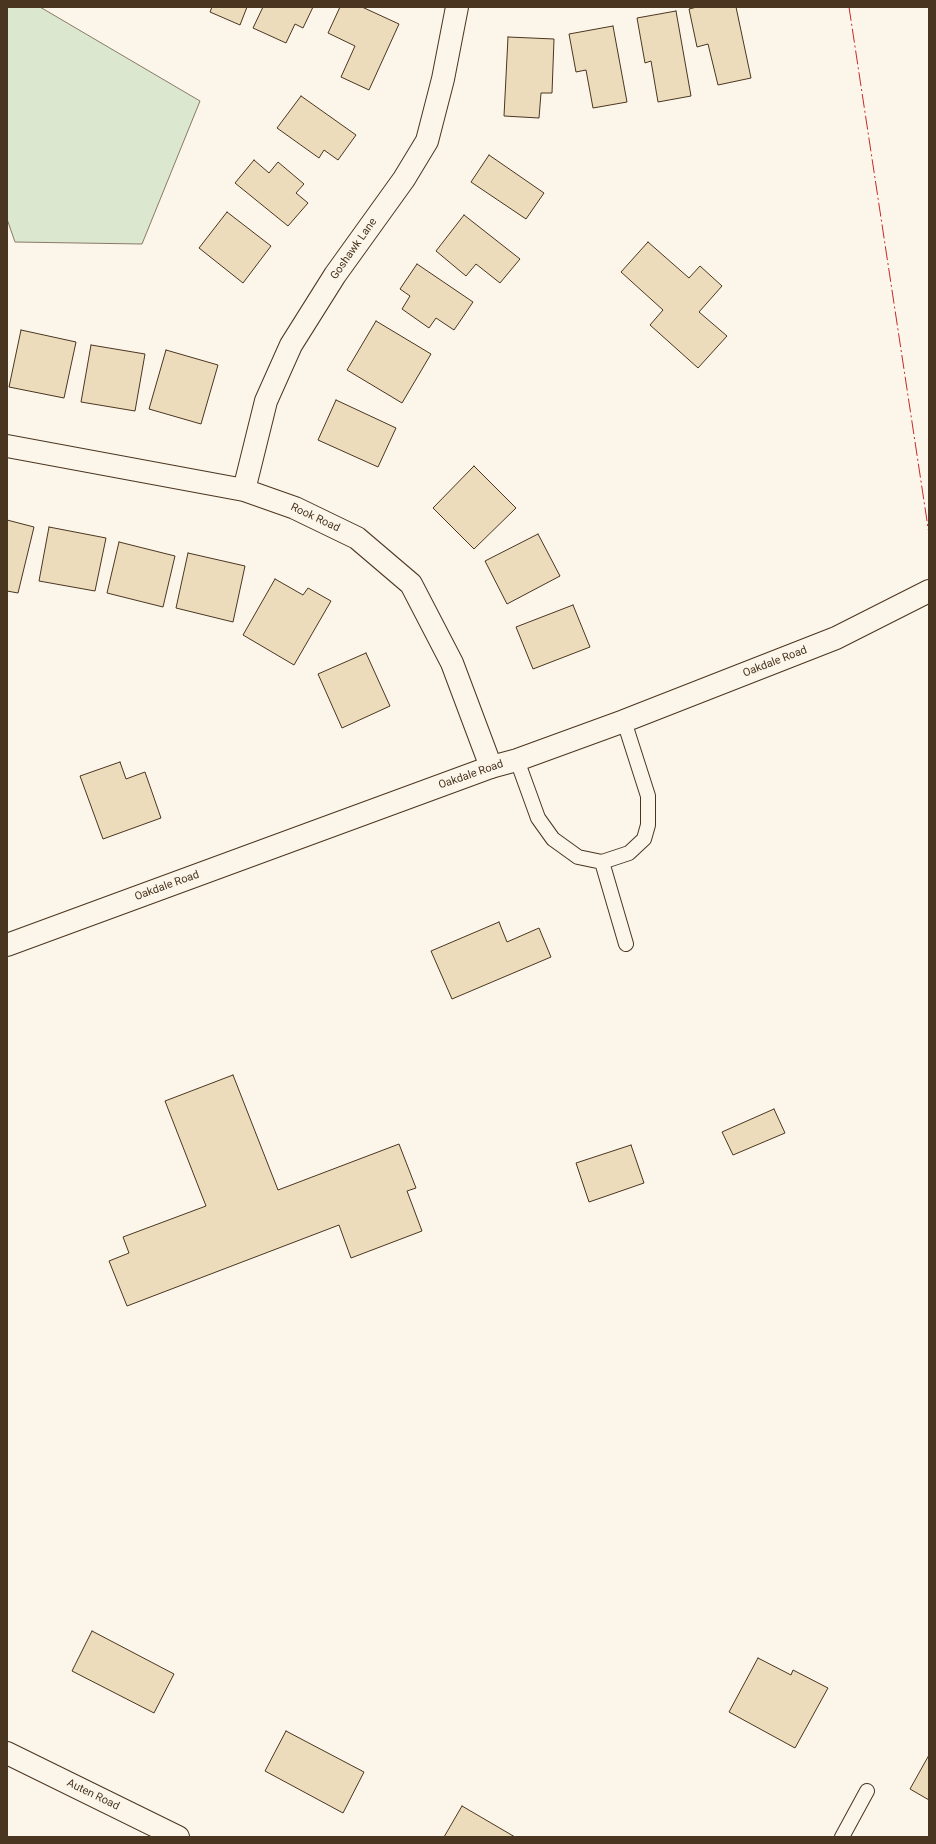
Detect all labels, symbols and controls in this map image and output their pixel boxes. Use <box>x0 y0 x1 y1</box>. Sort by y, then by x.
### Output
street label: Goshawk Lane <box>328 216 380 282</box>
street label: Rook Road <box>288 501 342 535</box>
street label: Oakdale Road <box>741 644 809 680</box>
street label: Oakdale Road <box>437 758 505 792</box>
street label: Oakdale Road <box>133 868 201 904</box>
street label: Auten Road <box>65 1777 121 1813</box>

